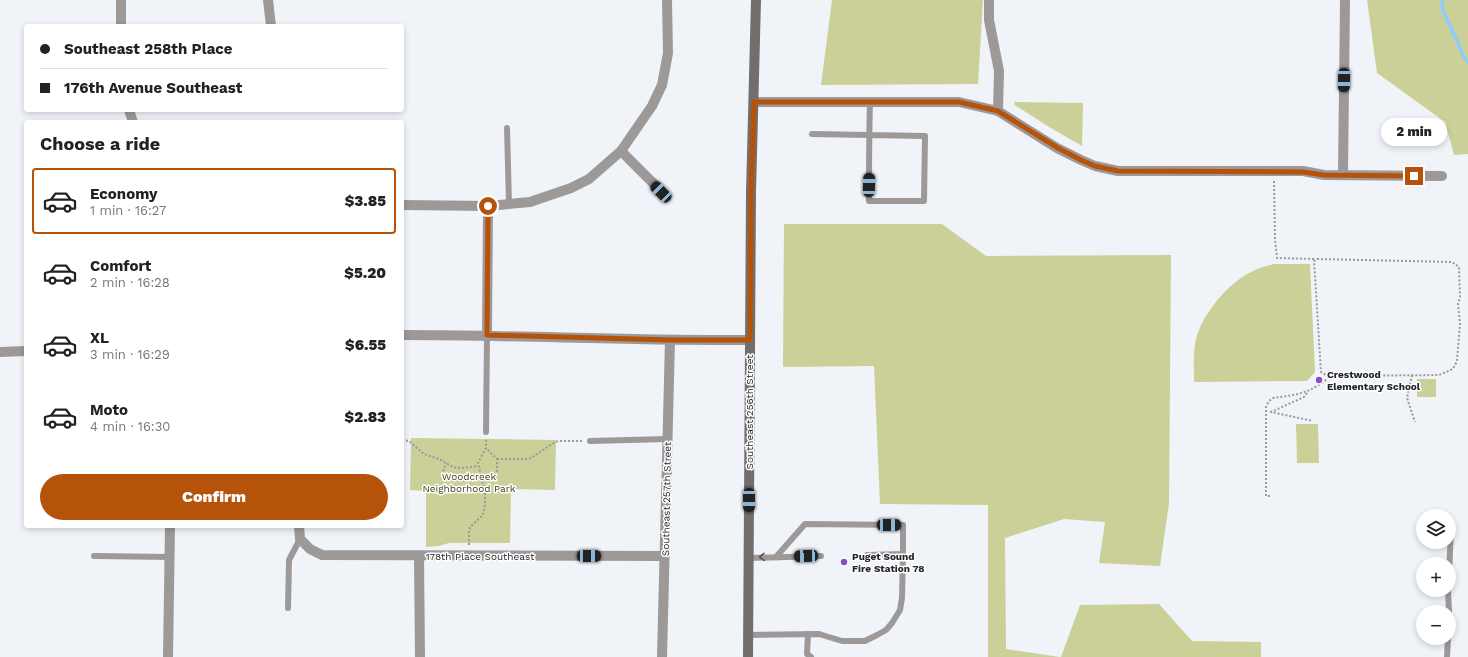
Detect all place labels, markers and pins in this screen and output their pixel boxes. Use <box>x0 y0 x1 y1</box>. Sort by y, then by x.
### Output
place label: Crestwood Elementary School <box>1327 369 1421 392</box>
marker: Crestwood Elementary School <box>1314 375 1324 385</box>
place label: Puget Sound Fire Station 78 <box>852 551 925 574</box>
marker: Puget Sound Fire Station 78 <box>839 557 849 567</box>

